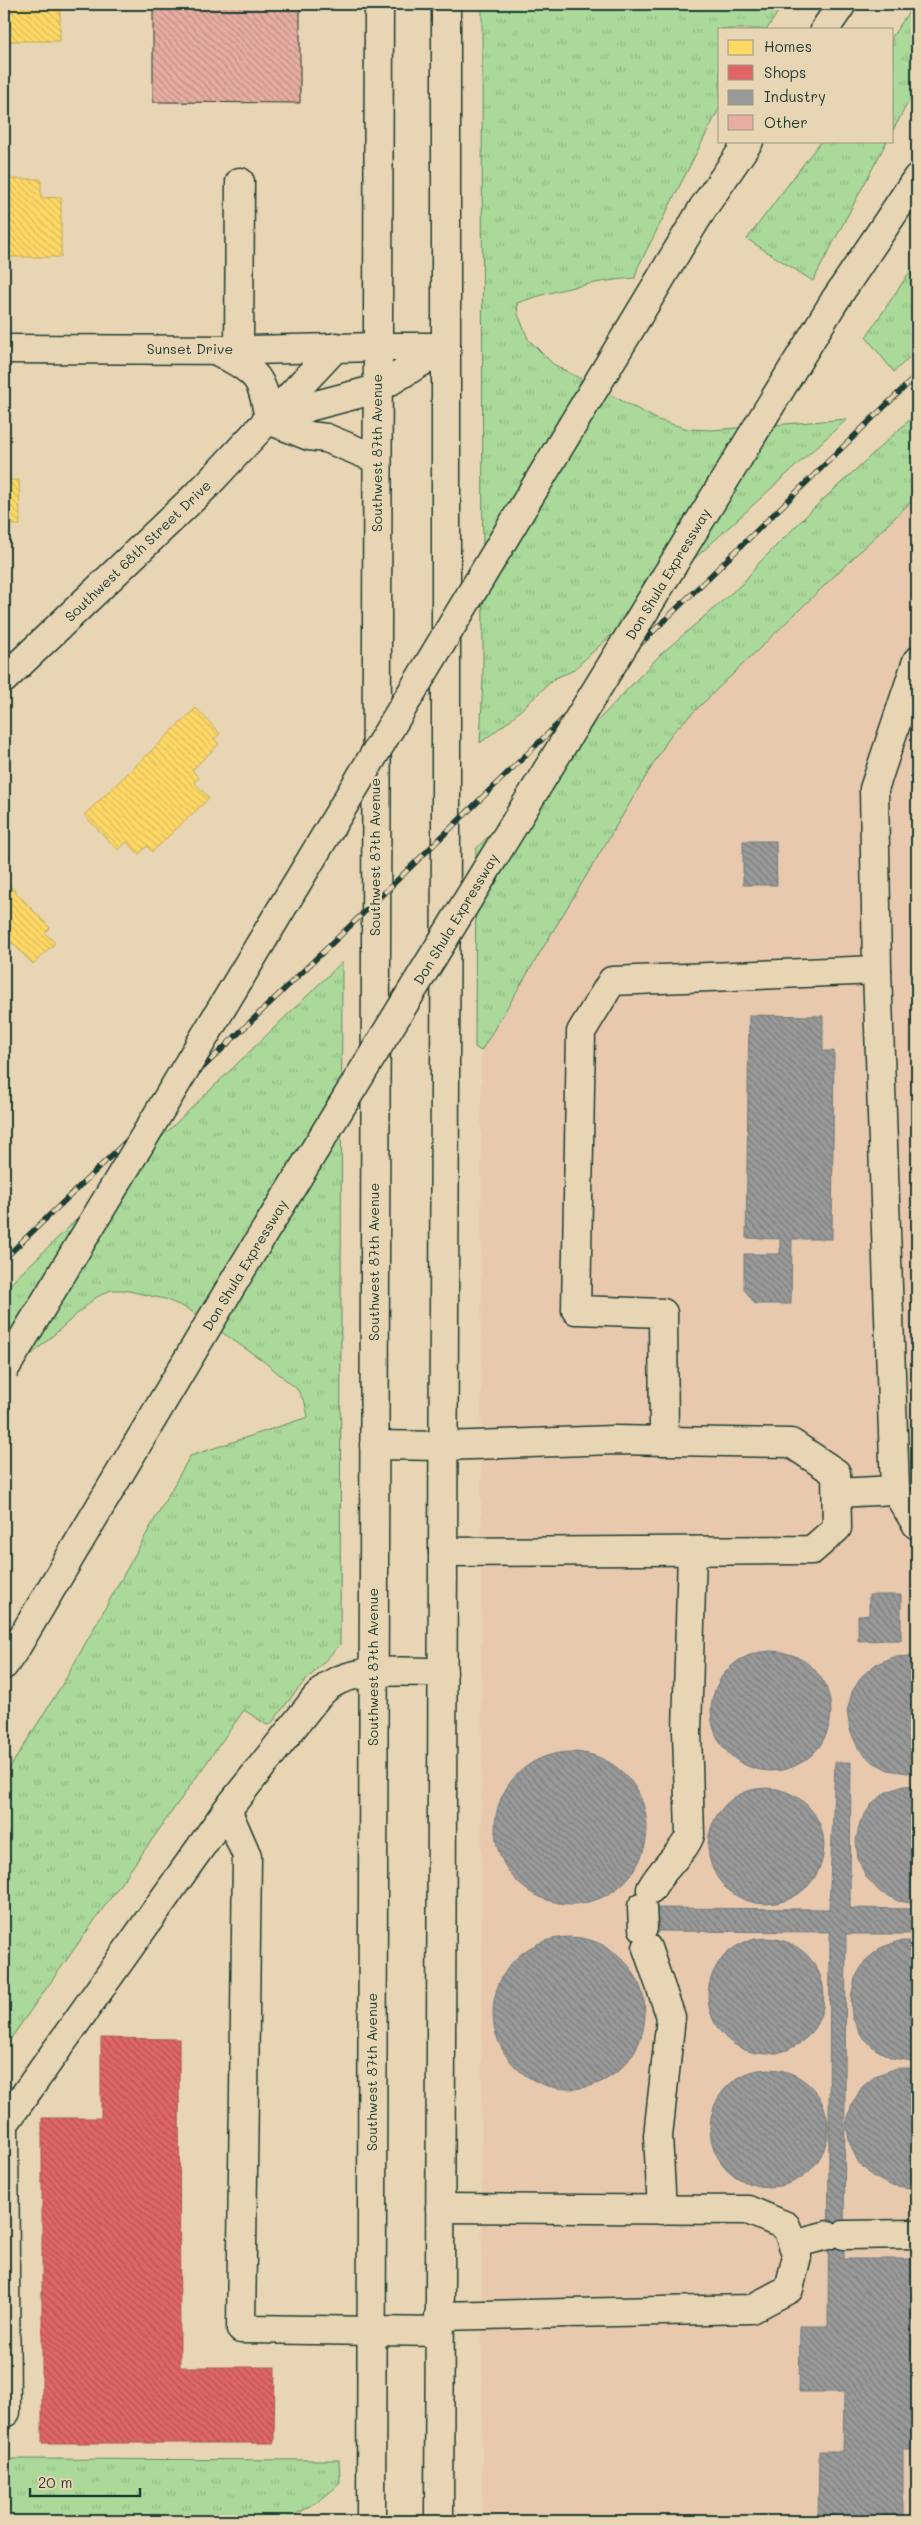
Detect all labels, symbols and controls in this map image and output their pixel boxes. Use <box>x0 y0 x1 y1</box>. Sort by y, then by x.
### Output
legend <box>718 28 894 142</box>
text: Homes <box>764 36 812 56</box>
text: Shops <box>764 62 806 82</box>
text: Industry <box>764 86 826 106</box>
text: Other <box>764 112 808 132</box>
street label: Sunset Drive <box>147 339 233 358</box>
street label: Southwest 87th Avenue <box>367 374 386 532</box>
street label: Southwest 68th Street Drive <box>60 476 215 626</box>
street label: Don Shula Expressway <box>621 504 714 643</box>
street label: Southwest 87th Avenue <box>365 778 384 936</box>
street label: Don Shula Expressway <box>409 849 502 988</box>
street label: Southwest 87th Avenue <box>364 1183 383 1341</box>
street label: Don Shula Expressway <box>198 1195 291 1334</box>
street label: Southwest 87th Avenue <box>363 1588 382 1746</box>
street label: Southwest 87th Avenue <box>362 1993 381 2151</box>
scale bar <box>30 2465 140 2497</box>
text: 20 m <box>38 2472 72 2492</box>

